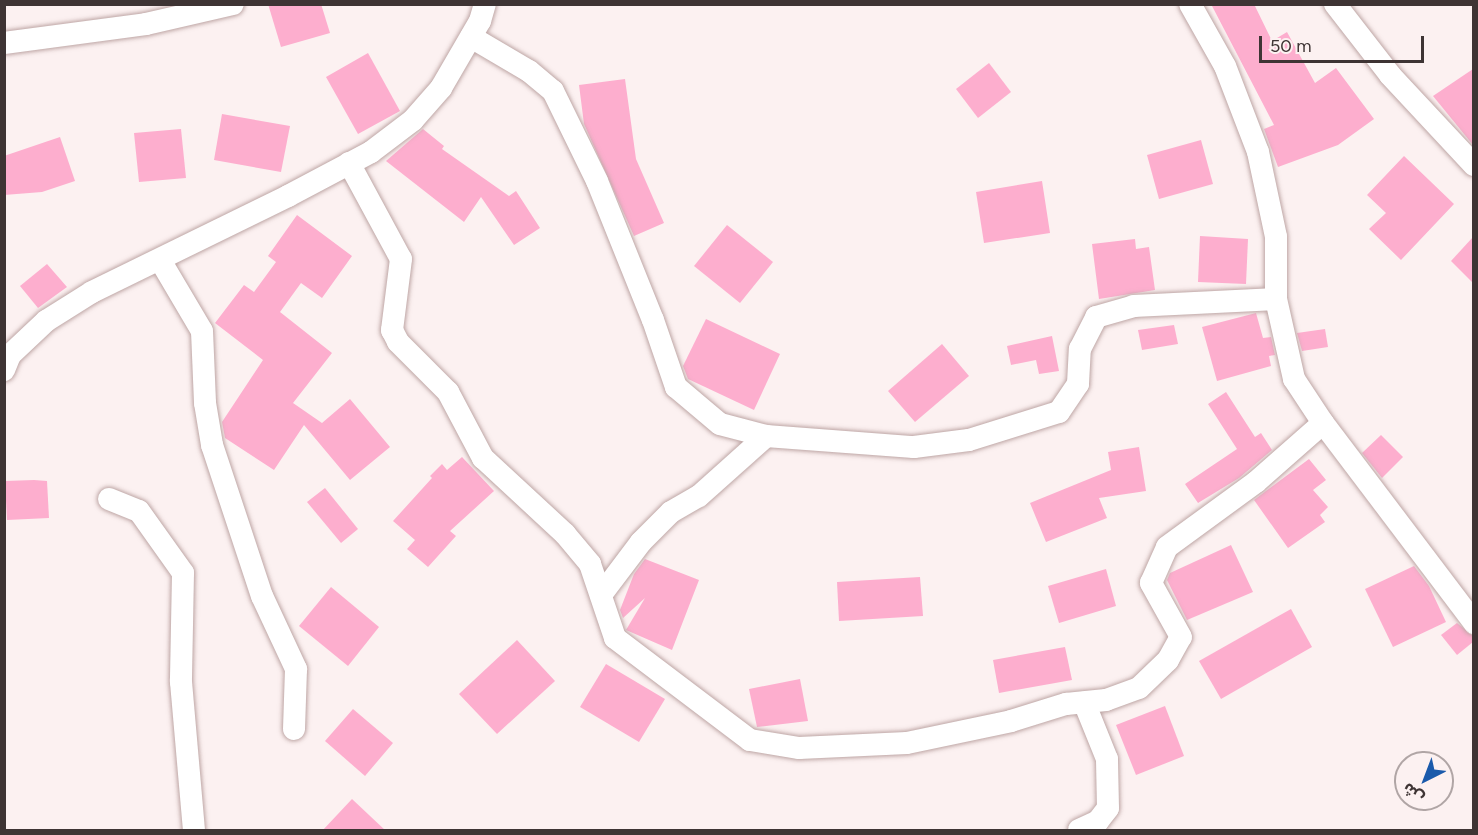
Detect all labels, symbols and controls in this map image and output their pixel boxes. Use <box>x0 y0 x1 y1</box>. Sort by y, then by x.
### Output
scale bar <box>1262 24 1427 62</box>
text: 50 m <box>1270 35 1312 57</box>
north arrow <box>1394 751 1454 811</box>
text: ش <box>1398 779 1427 808</box>

